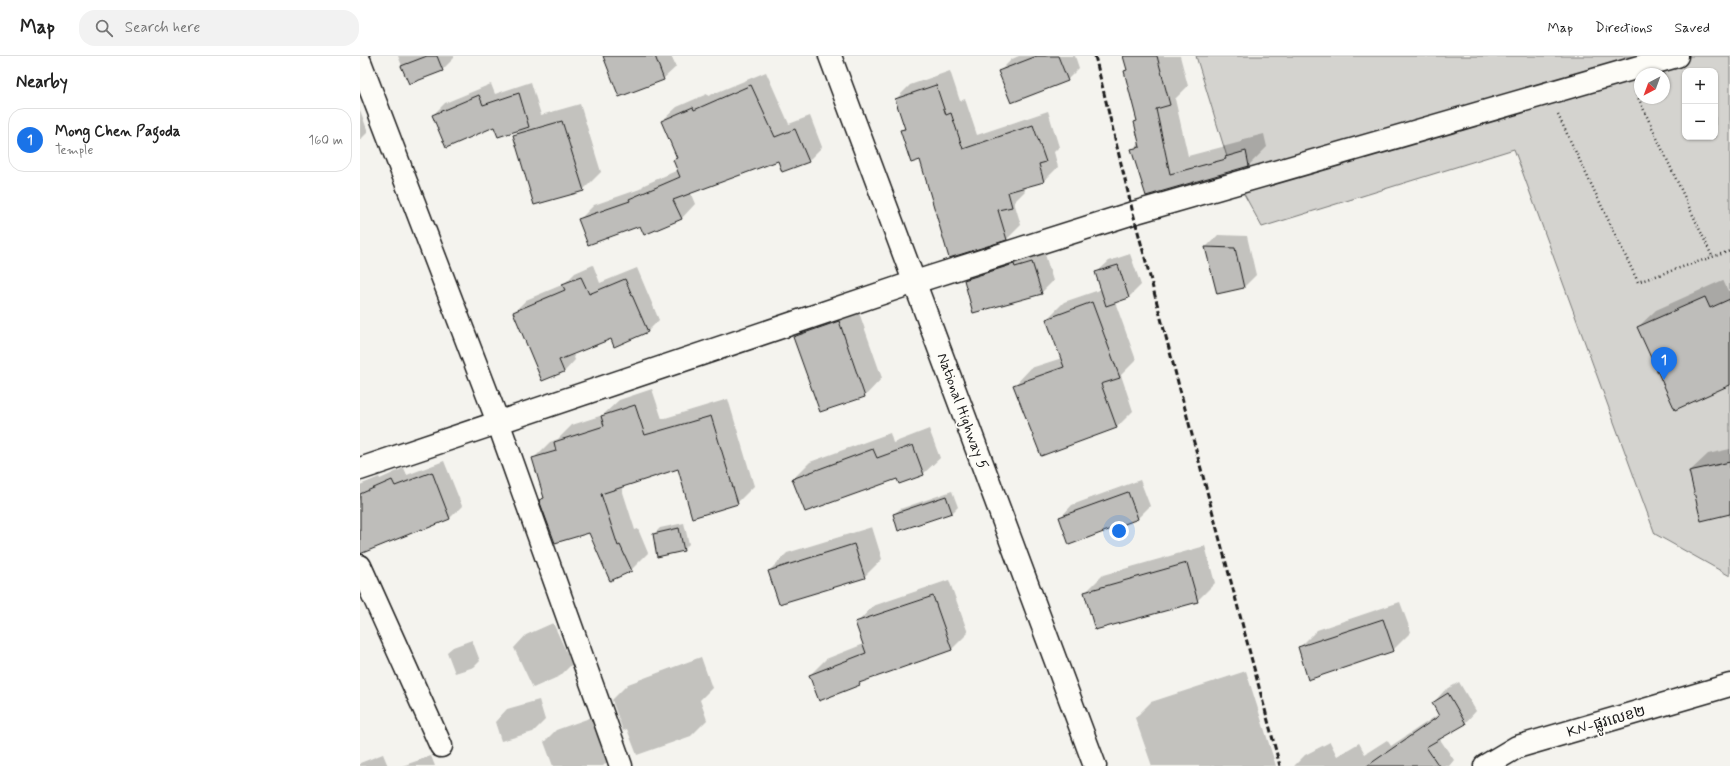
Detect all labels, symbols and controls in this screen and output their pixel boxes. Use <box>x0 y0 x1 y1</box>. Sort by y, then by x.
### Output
search box <box>79 10 359 46</box>
text: Map <box>20 15 55 40</box>
icon: search <box>93 17 115 39</box>
text: Search here <box>125 18 200 38</box>
text: Map <box>1547 19 1573 37</box>
text: Directions <box>1595 19 1653 37</box>
text: Saved <box>1675 19 1710 37</box>
north arrow <box>1634 68 1670 104</box>
map controls <box>1682 68 1718 140</box>
button: + <box>1682 68 1718 104</box>
text: Nearby <box>16 71 68 93</box>
button: − <box>1682 104 1718 140</box>
text: Mong Chen Pagoda <box>55 122 180 142</box>
text: 1 <box>27 132 33 149</box>
text: 160 m <box>308 132 343 149</box>
text: Temple <box>55 142 93 159</box>
pin: 1 <box>1651 347 1677 380</box>
street label: National Highway 5 <box>932 350 992 472</box>
your location <box>1109 521 1129 541</box>
street label: KN-ផ្លូវលេខ២ <box>1565 701 1649 745</box>

